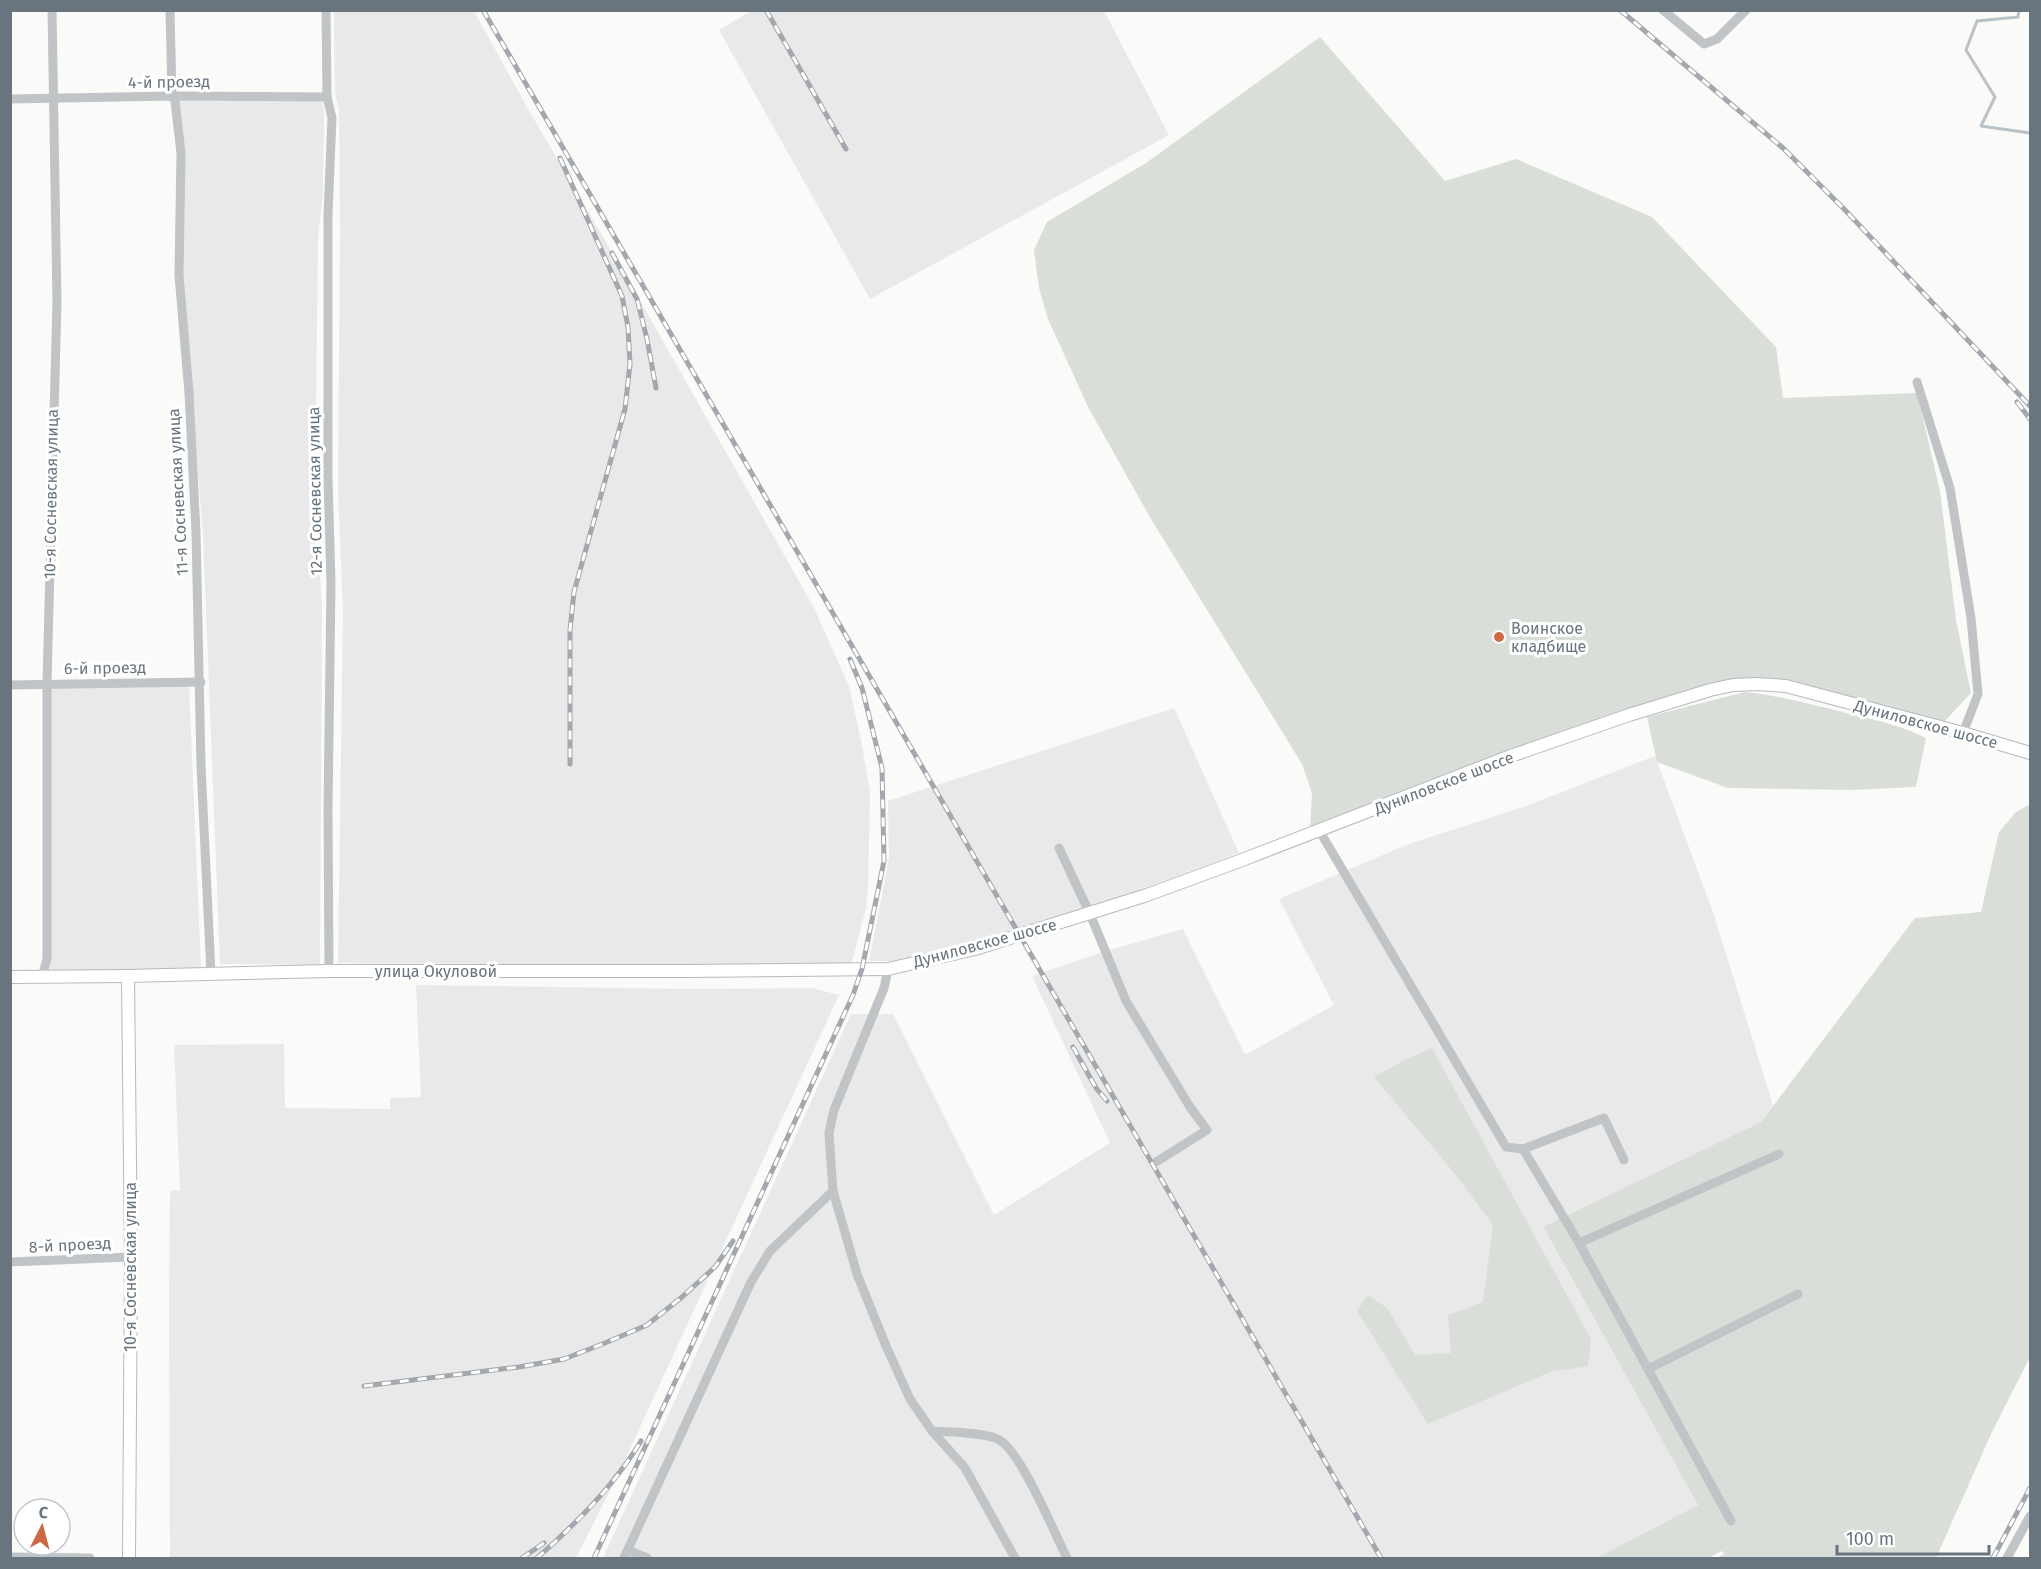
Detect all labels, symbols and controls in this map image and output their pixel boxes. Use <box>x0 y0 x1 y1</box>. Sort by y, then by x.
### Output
street label: 4-й проезд <box>128 72 210 92</box>
street label: 12-я Сосневская улица <box>304 406 326 576</box>
street label: 11-я Сосневская улица <box>164 408 192 576</box>
street label: 10-я Сосневская улица <box>40 409 62 579</box>
place label: Воинское кладбище <box>1511 619 1586 656</box>
marker: Воинское кладбище <box>1492 630 1506 644</box>
street label: 6-й проезд <box>64 658 146 678</box>
street label: Дуниловское шоссе <box>1851 695 2000 752</box>
street label: Дуниловское шоссе <box>1371 748 1516 819</box>
street label: Дуниловское шоссе <box>910 915 1059 972</box>
street label: улица Окуловой <box>375 962 497 981</box>
street label: 10-я Сосневская улица <box>121 1182 140 1352</box>
street label: 8-й проезд <box>28 1233 112 1257</box>
north arrow <box>12 1497 72 1557</box>
text: С <box>38 1503 50 1523</box>
scale bar <box>1837 1518 1988 1556</box>
text: 100 m <box>1846 1528 1894 1550</box>

